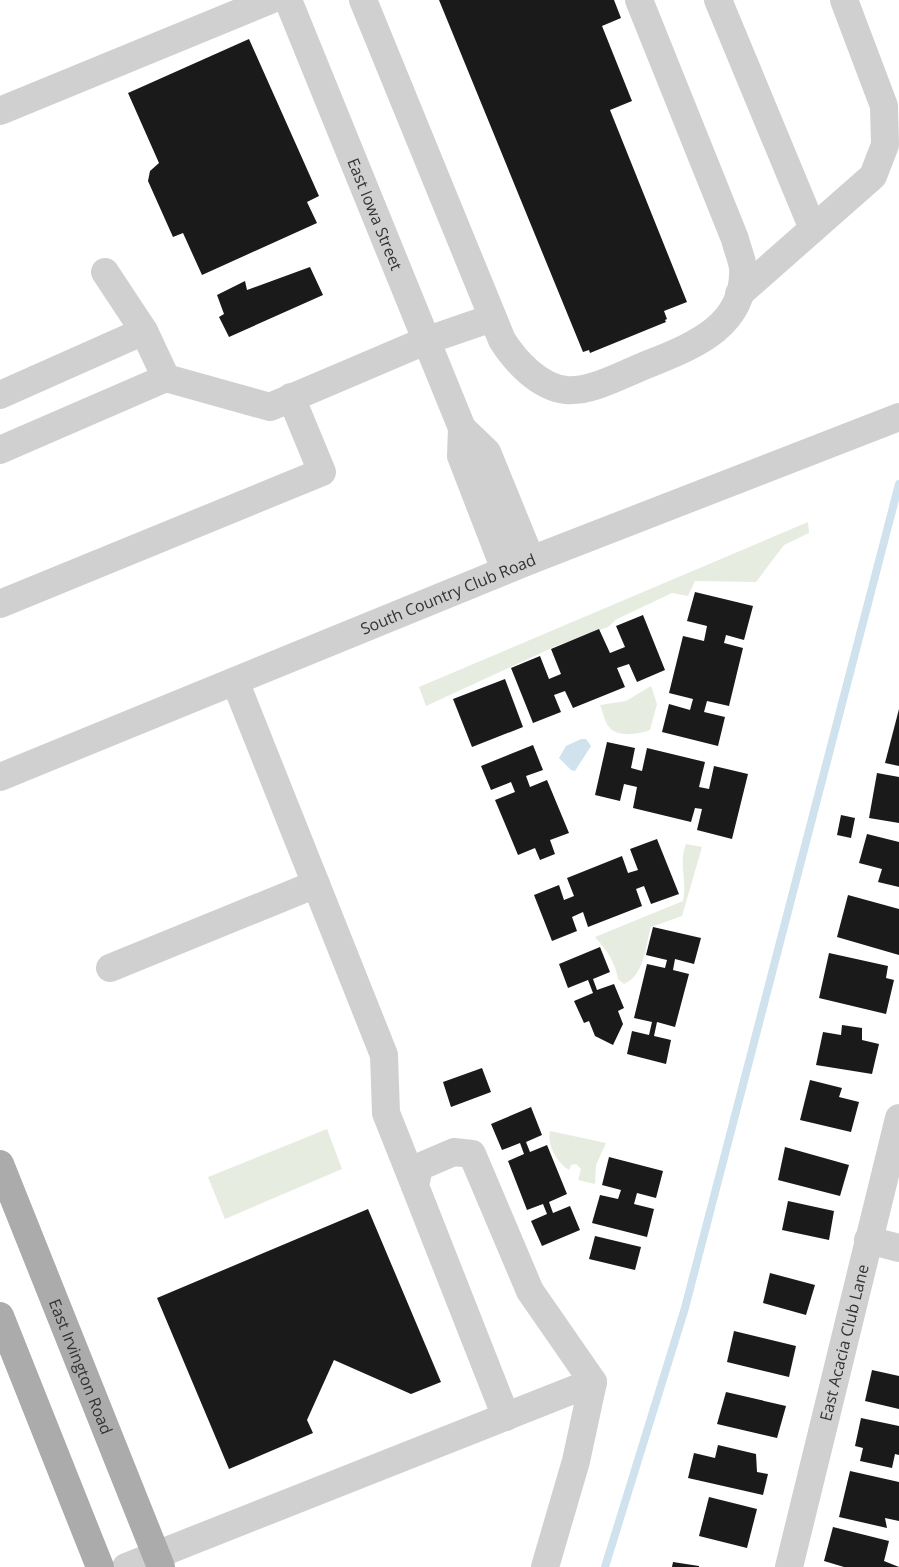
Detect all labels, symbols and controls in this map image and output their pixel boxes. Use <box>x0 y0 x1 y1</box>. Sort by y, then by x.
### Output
street label: East Iowa Street <box>342 154 408 274</box>
street label: South Country Club Road <box>357 548 539 640</box>
street label: East Acacia Club Lane <box>814 1262 874 1423</box>
street label: East Irvington Road <box>44 1295 118 1438</box>

